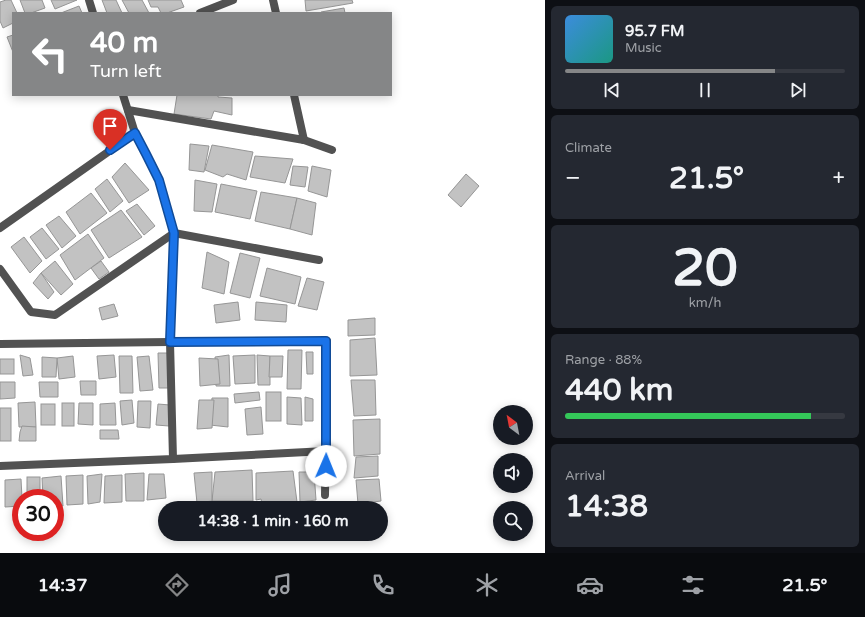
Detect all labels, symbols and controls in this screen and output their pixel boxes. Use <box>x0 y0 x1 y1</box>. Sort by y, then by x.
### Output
text: 95.7 FM <box>625 22 684 40</box>
text: 40 m <box>90 26 158 60</box>
icon: left <box>24 28 76 80</box>
text: Music <box>625 40 662 56</box>
text: Turn left <box>90 60 162 82</box>
icon: previous <box>601 79 623 101</box>
icon: pause <box>694 79 716 101</box>
icon: next <box>787 79 809 101</box>
pin <box>93 109 127 150</box>
icon: arrive <box>99 115 121 137</box>
text: Climate <box>565 140 612 156</box>
text: 21.5° <box>669 160 744 197</box>
text: − <box>565 165 581 191</box>
text: + <box>833 165 845 191</box>
text: 20 <box>672 237 738 300</box>
text: km/h <box>689 295 721 311</box>
text: Range · 88% <box>565 352 642 368</box>
text: 440 km <box>565 372 673 409</box>
north arrow <box>493 405 533 445</box>
map controls <box>493 405 533 541</box>
position arrow <box>305 445 347 487</box>
button: sound <box>493 453 533 493</box>
text: Arrival <box>565 468 605 484</box>
text: 14:38 <box>565 488 648 525</box>
speed limit sign: 30 <box>12 489 64 541</box>
button: search <box>493 501 533 541</box>
text: 14:38 · 1 min · 160 m <box>198 512 348 530</box>
icon: directions <box>163 571 191 599</box>
icon: music <box>266 571 294 599</box>
icon: phone <box>369 571 397 599</box>
icon: climate <box>473 571 501 599</box>
icon: car <box>576 571 604 599</box>
icon: filters <box>679 571 707 599</box>
text: 14:37 <box>38 574 88 596</box>
text: 21.5° <box>782 574 827 596</box>

